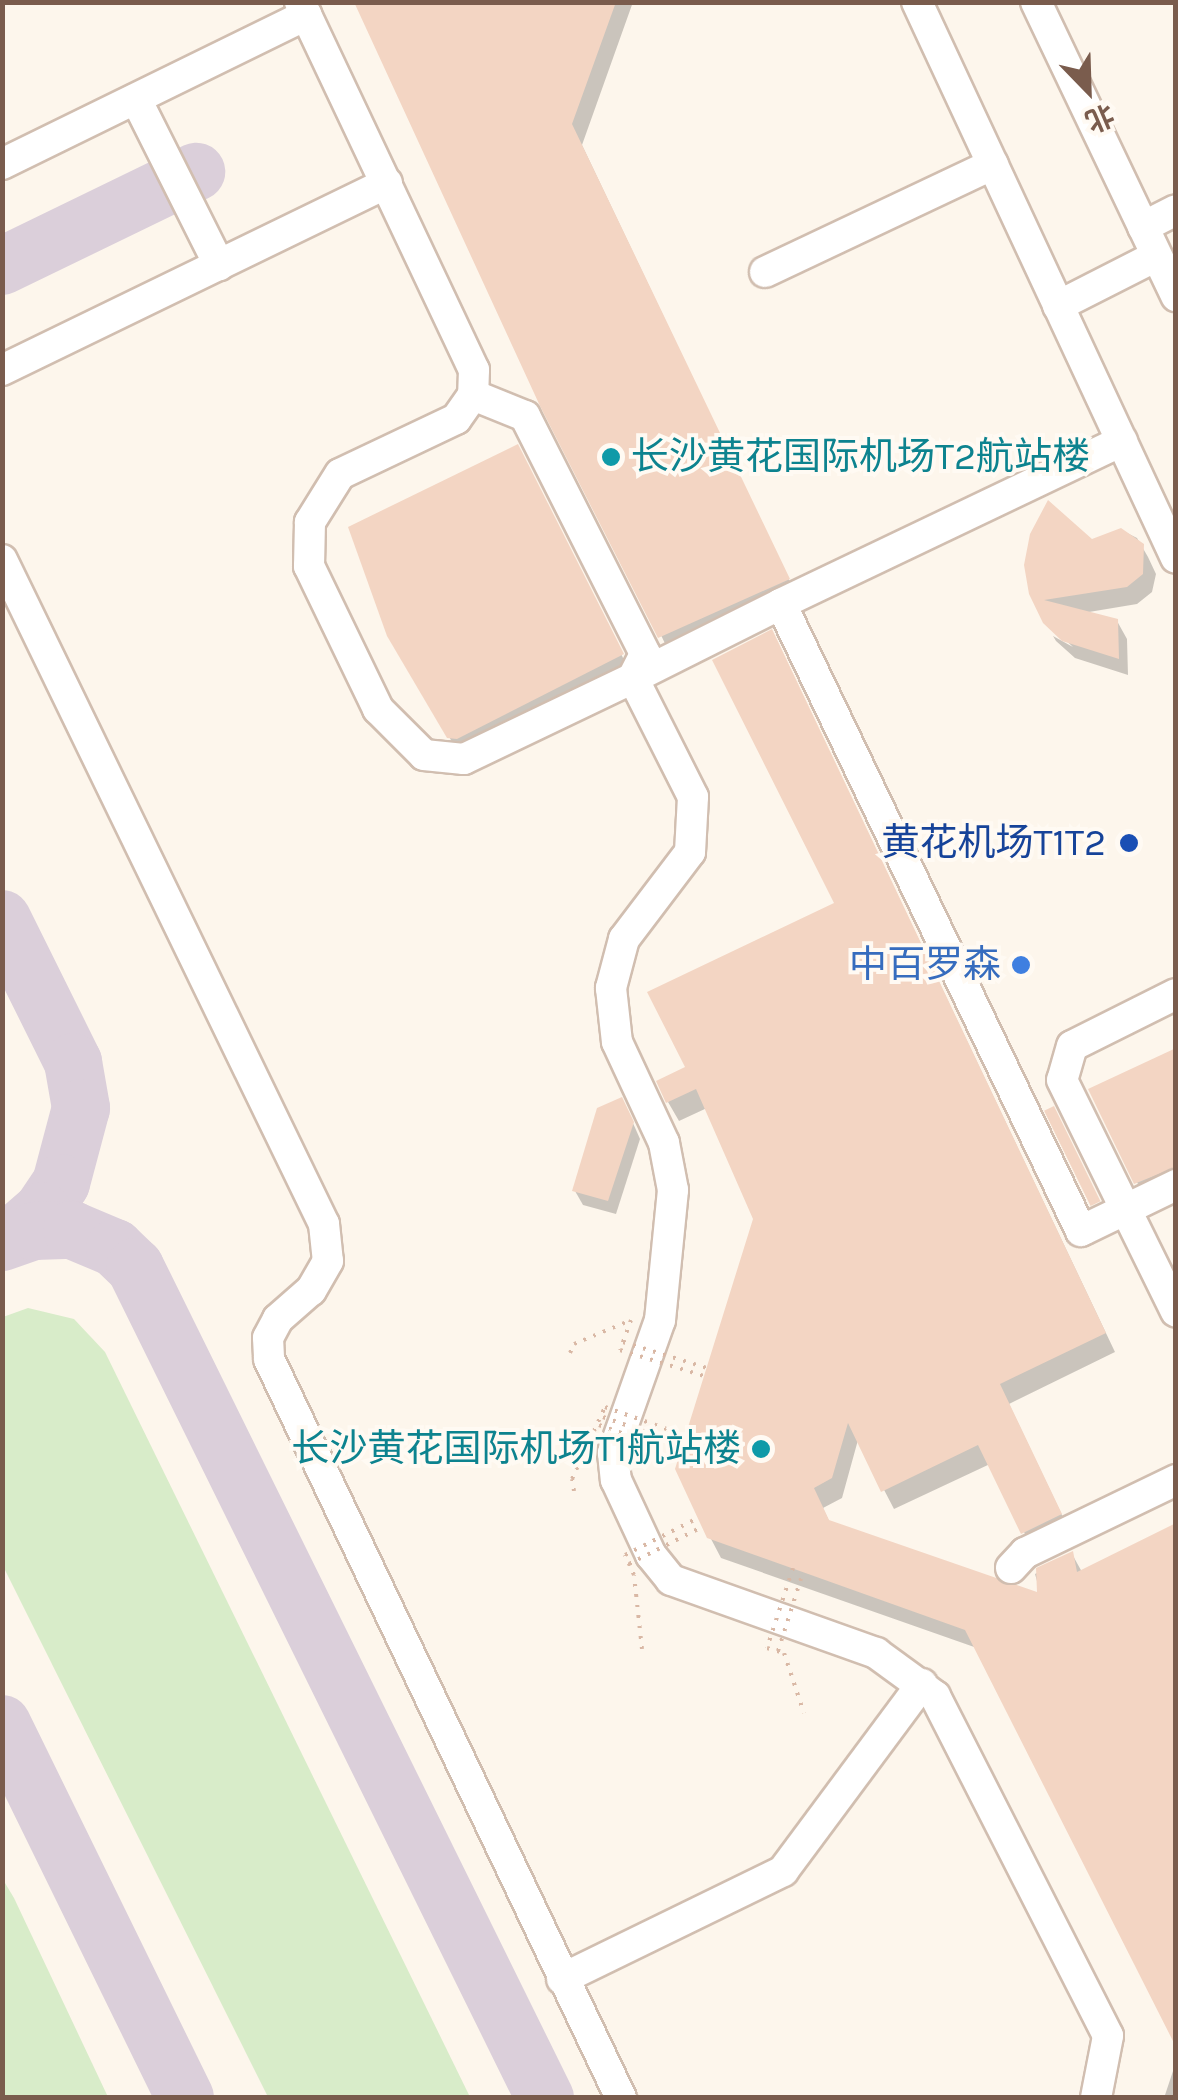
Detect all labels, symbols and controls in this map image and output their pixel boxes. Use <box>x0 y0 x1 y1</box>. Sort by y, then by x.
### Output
north arrow <box>1038 40 1138 140</box>
text: 北 <box>1081 97 1119 139</box>
place label: 长沙黄花国际机场T2航站楼 <box>631 434 1090 480</box>
marker: 长沙黄花国际机场T2航站楼 <box>600 446 622 468</box>
place label: 黄花机场T1T2 <box>881 820 1106 866</box>
marker: 黄花机场T1T2 <box>1116 830 1142 856</box>
place label: 中百罗森 <box>849 942 1001 988</box>
marker: 中百罗森 <box>1010 954 1032 976</box>
place label: 长沙黄花国际机场T1航站楼 <box>291 1426 741 1472</box>
marker: 长沙黄花国际机场T1航站楼 <box>750 1438 772 1460</box>

